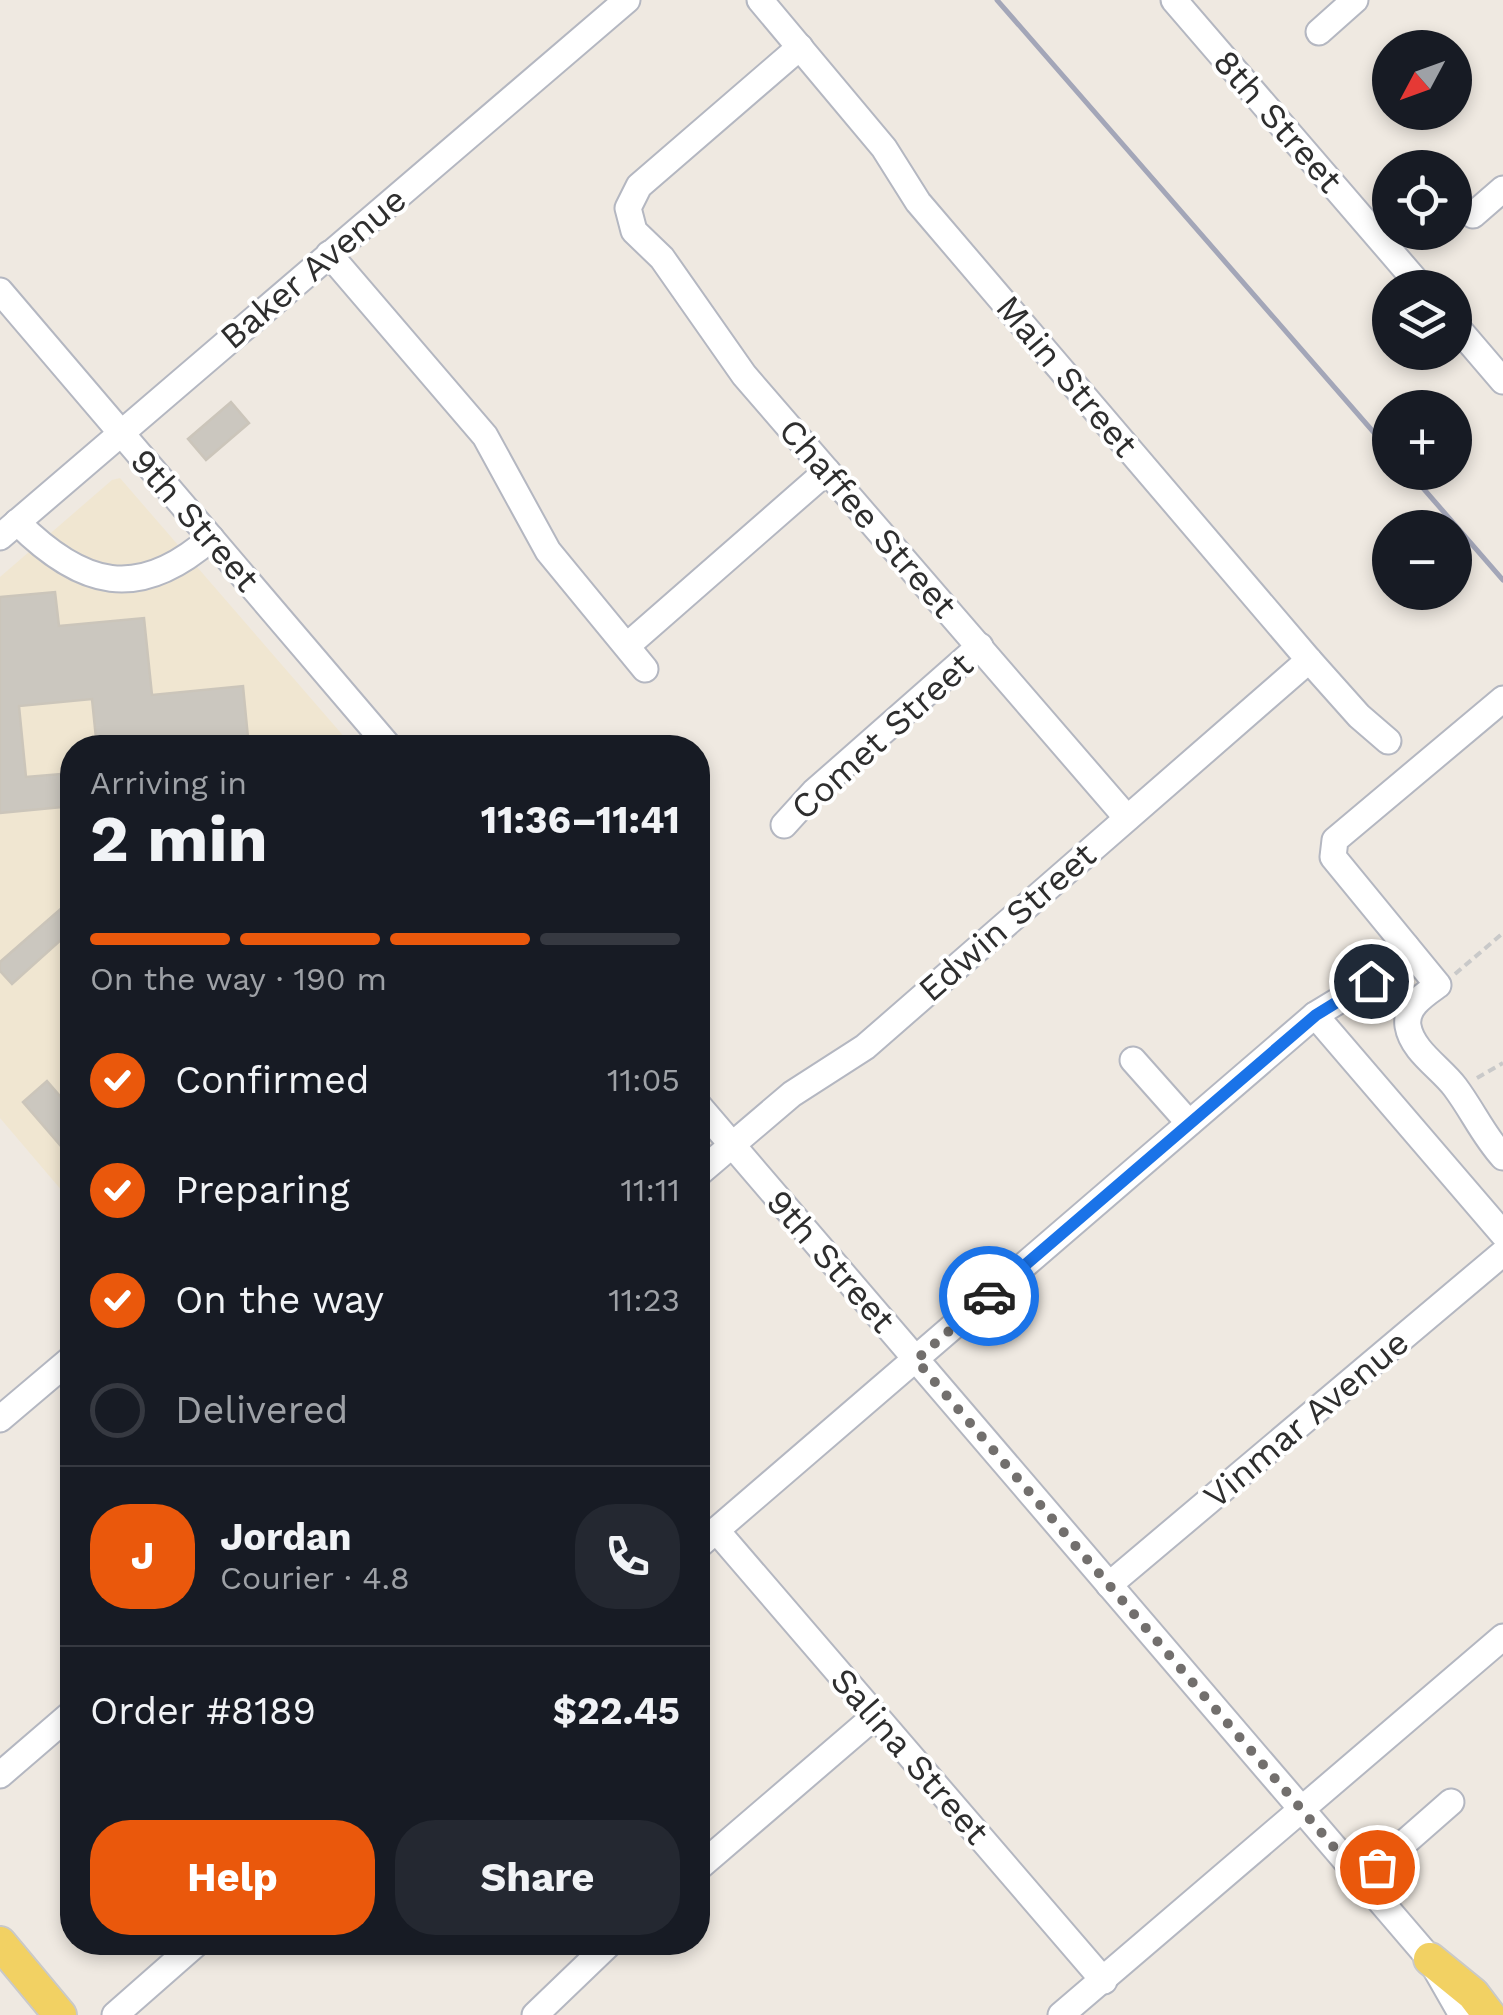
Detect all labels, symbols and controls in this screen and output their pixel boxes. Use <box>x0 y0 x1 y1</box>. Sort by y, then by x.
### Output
north arrow <box>1372 30 1472 130</box>
map controls <box>1372 30 1472 610</box>
street label: 8th Street <box>1205 41 1352 201</box>
button: locate <box>1372 150 1472 250</box>
street label: Baker Avenue <box>211 178 415 358</box>
button: layers <box>1372 270 1472 370</box>
street label: Main Street <box>987 287 1147 465</box>
button: + <box>1372 390 1472 490</box>
street label: Chaffee Street <box>770 410 966 626</box>
street label: 9th Street <box>122 440 269 600</box>
button: − <box>1372 510 1472 610</box>
street label: Comet Street <box>782 643 982 829</box>
text: Arriving in <box>90 764 247 802</box>
text: 11:36–11:41 <box>481 798 680 842</box>
text: 2 min <box>90 801 268 877</box>
street label: Edwin Street <box>910 833 1104 1010</box>
pin <box>1329 939 1414 1024</box>
icon: home <box>1344 954 1399 1009</box>
text: On the way · 190 m <box>90 960 387 998</box>
icon: check <box>90 1053 145 1108</box>
text: Confirmed <box>175 1058 370 1102</box>
text: 11:05 <box>607 1061 680 1099</box>
icon: check <box>90 1163 145 1218</box>
text: Preparing <box>175 1168 350 1212</box>
text: 11:11 <box>621 1171 680 1209</box>
street label: 9th Street <box>758 1181 905 1341</box>
courier <box>939 1246 1039 1346</box>
icon: car <box>962 1269 1017 1324</box>
icon: check <box>90 1273 145 1328</box>
text: On the way <box>175 1278 384 1322</box>
text: 11:23 <box>608 1281 680 1319</box>
street label: Vinmar Avenue <box>1195 1321 1417 1517</box>
text: Delivered <box>175 1388 348 1432</box>
button: phone <box>575 1504 680 1609</box>
text: Jordan <box>220 1515 352 1559</box>
text: J <box>131 1534 154 1578</box>
text: Courier · 4.8 <box>220 1559 410 1597</box>
street label: Salina Street <box>822 1659 998 1853</box>
text: Order #8189 <box>90 1689 316 1733</box>
text: $22.45 <box>553 1689 680 1733</box>
button: Help <box>90 1820 375 1935</box>
button: Share <box>395 1820 680 1935</box>
pin <box>1335 1825 1420 1910</box>
icon: bag <box>1350 1840 1405 1895</box>

